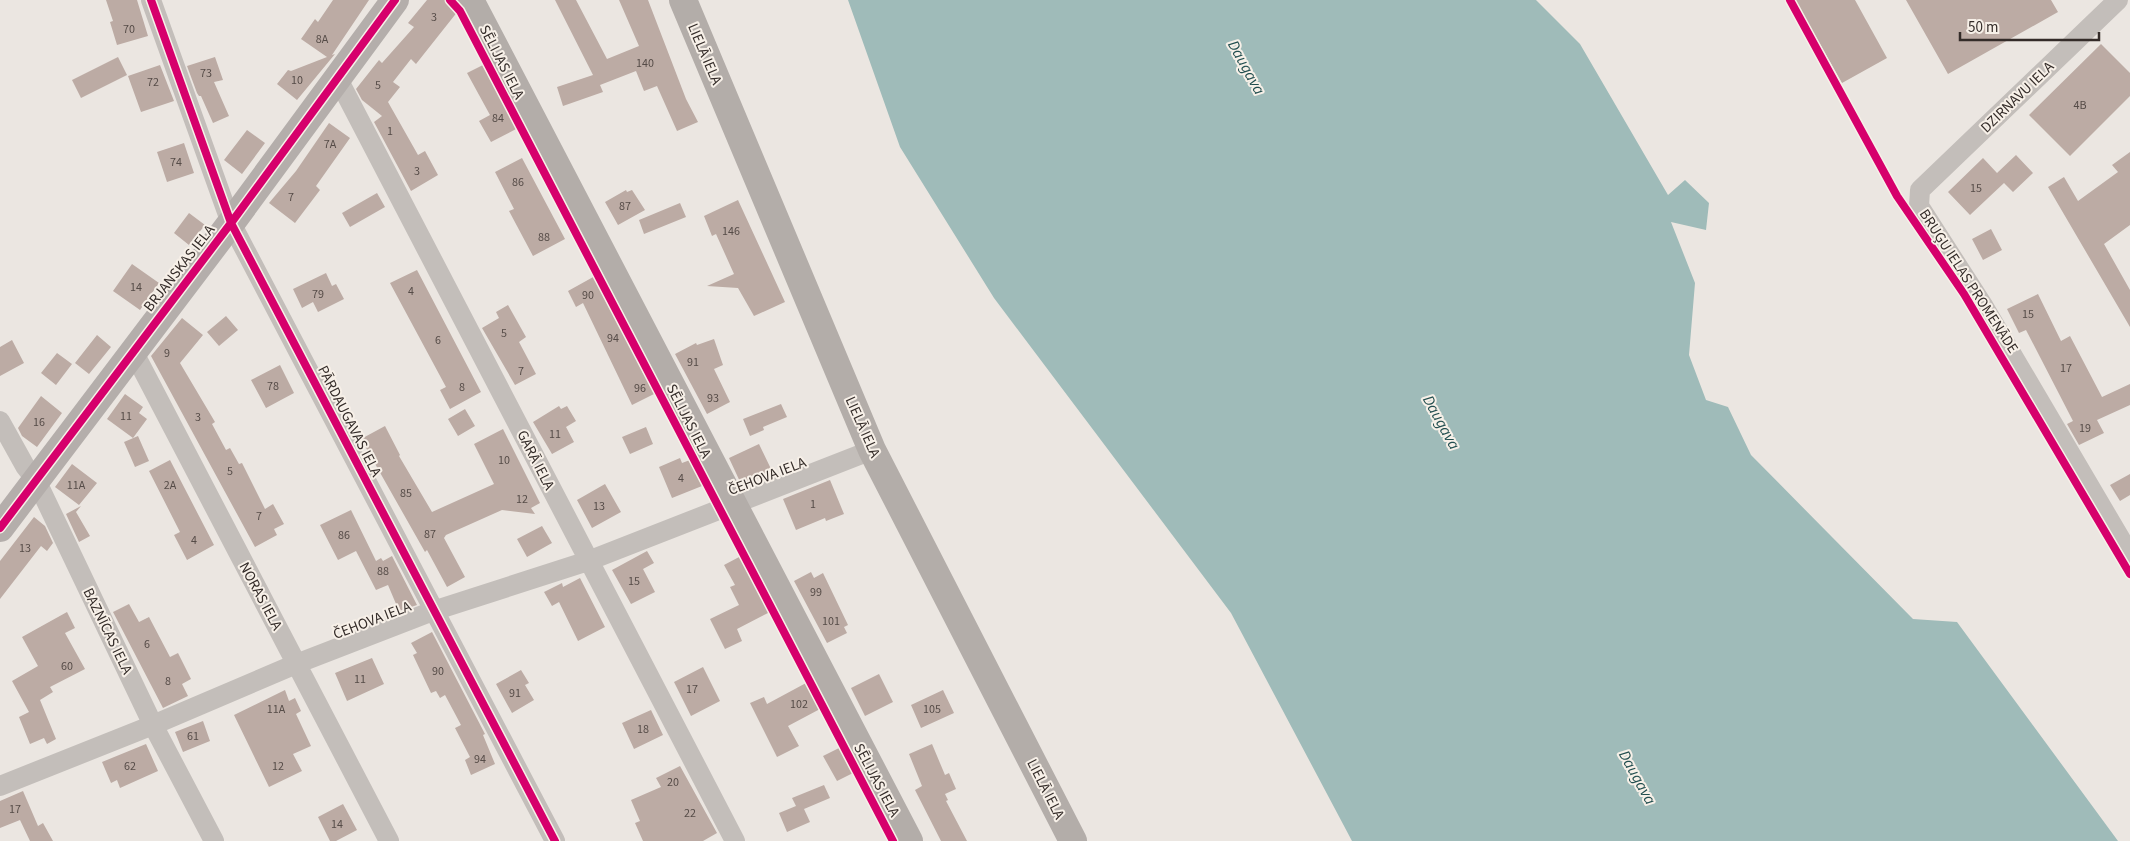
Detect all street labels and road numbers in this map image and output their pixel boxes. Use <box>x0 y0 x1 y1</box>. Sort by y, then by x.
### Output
street label: LIELĀ IELA <box>682 20 727 89</box>
street label: SĒLIJAS IELA <box>474 21 530 104</box>
street label: DZIRNAVU IELA <box>1976 56 2059 138</box>
street label: BRUĢU IELAS PROMENĀDE <box>1914 205 2023 358</box>
street label: BRJANSKAS IELA <box>139 220 221 316</box>
street label: PĀRDAUGAVAS IELA <box>312 362 387 481</box>
street label: SĒLIJAS IELA <box>661 380 717 463</box>
street label: LIELĀ IELA <box>840 393 886 462</box>
street label: GARĀ IELA <box>512 427 560 494</box>
street label: ČEHOVA IELA <box>725 452 810 501</box>
street label: NORAS IELA <box>234 558 288 635</box>
street label: BAZNĪCAS IELA <box>78 585 138 679</box>
street label: ČEHOVA IELA <box>330 596 415 645</box>
street label: SĒLIJAS IELA <box>848 740 905 822</box>
street label: LIELĀ IELA <box>1021 756 1070 824</box>

